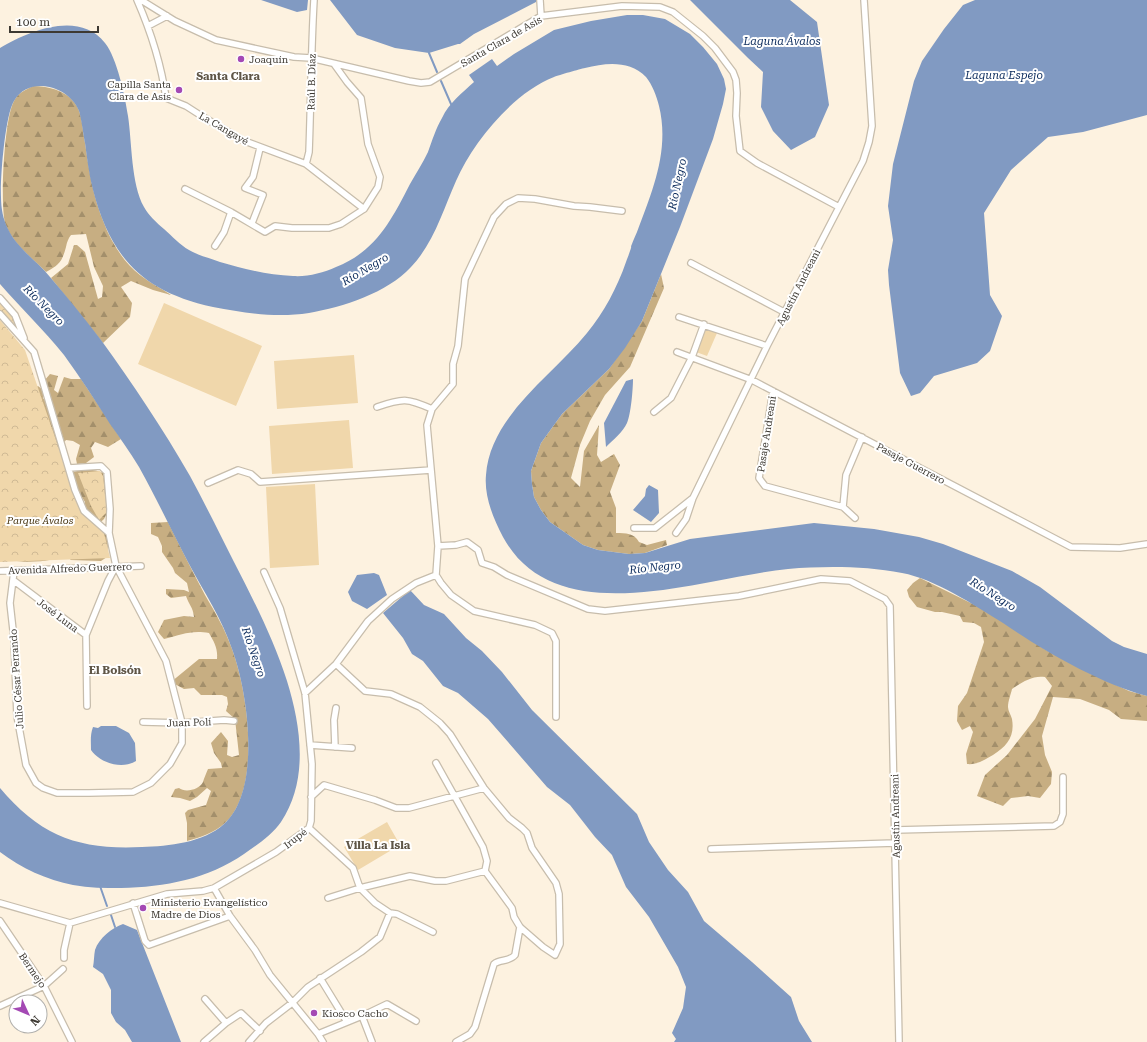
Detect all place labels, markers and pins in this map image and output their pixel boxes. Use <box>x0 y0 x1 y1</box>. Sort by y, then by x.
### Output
marker: Joaquín <box>236 54 246 64</box>
place label: Joaquín <box>249 54 289 65</box>
place label: Capilla Santa Clara de Asís <box>107 79 172 102</box>
marker: Capilla Santa Clara de Asís <box>174 85 184 95</box>
place label: Ministerio Evangelístico Madre de Dios <box>151 897 268 920</box>
marker: Ministerio Evangelístico Madre de Dios <box>138 903 148 913</box>
marker: Kiosco Cacho <box>309 1008 319 1018</box>
place label: Kiosco Cacho <box>322 1008 388 1019</box>

